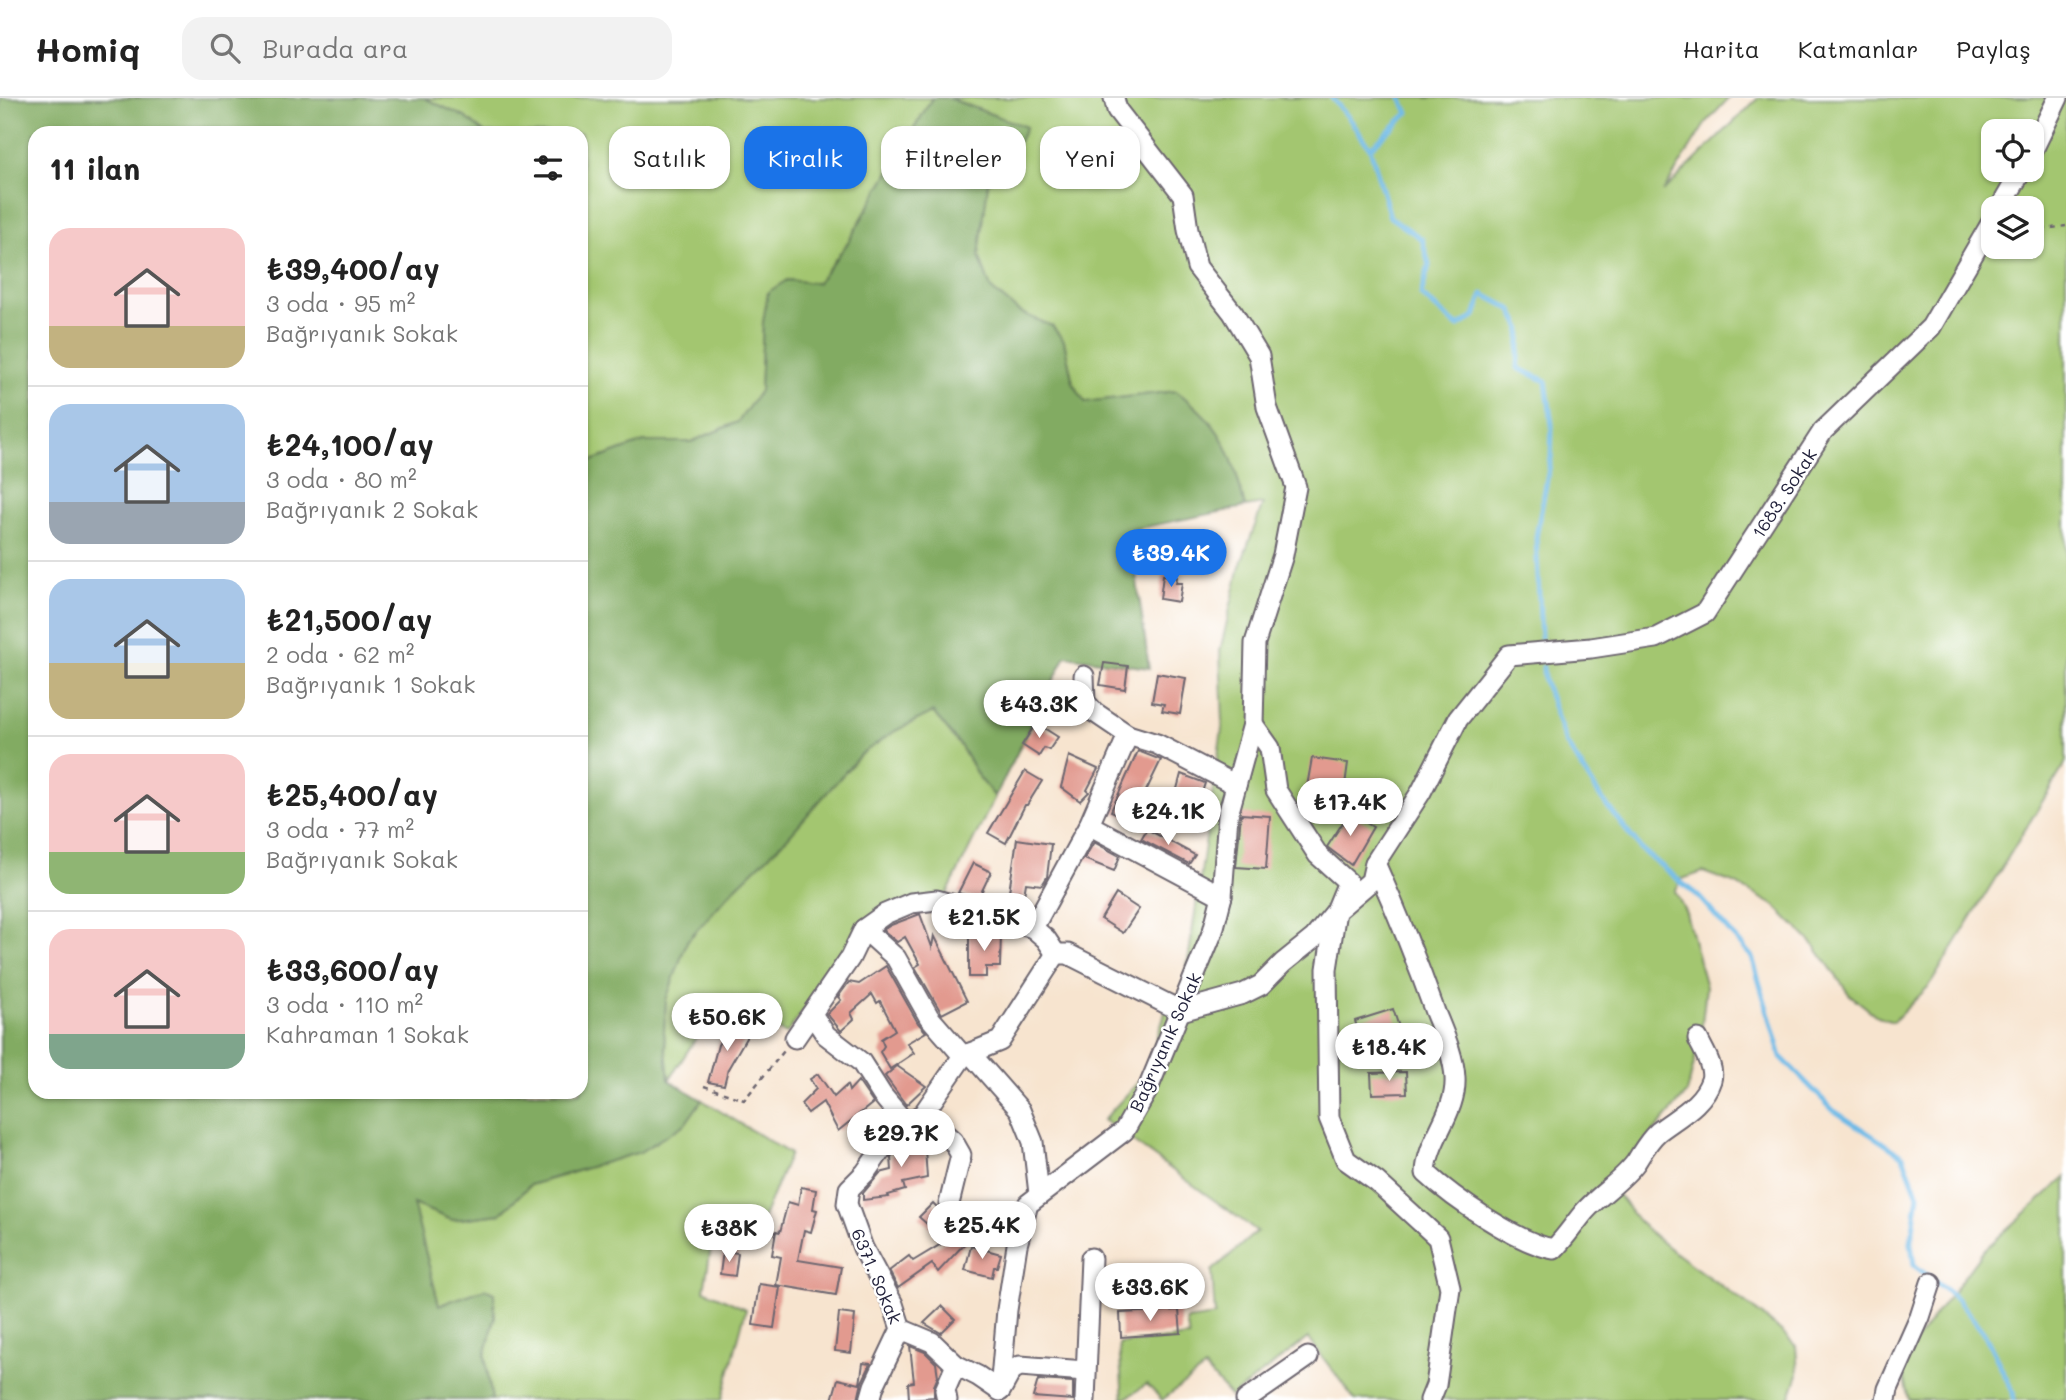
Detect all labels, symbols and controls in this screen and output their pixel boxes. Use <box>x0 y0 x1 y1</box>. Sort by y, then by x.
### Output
search box <box>182 17 672 80</box>
text: Homiq <box>35 27 140 70</box>
icon: search <box>206 29 244 67</box>
text: Burada ara <box>262 31 408 65</box>
text: Harita <box>1683 33 1760 64</box>
text: Katmanlar <box>1798 33 1918 64</box>
text: Paylaş <box>1956 33 2031 64</box>
map controls <box>1981 119 2044 259</box>
button: locate <box>1981 119 2044 182</box>
chip: Satılık <box>609 126 730 189</box>
chip: Kiralık <box>744 126 867 189</box>
chip: Filtreler <box>881 126 1026 189</box>
chip: Yeni <box>1040 126 1140 189</box>
text: 11 ilan <box>49 148 140 188</box>
icon: filters <box>529 149 567 187</box>
button: layers <box>1981 196 2044 259</box>
text: ₺39,400/ay <box>266 248 440 288</box>
icon: home <box>105 256 189 340</box>
text: 3 oda · 95 m² <box>266 288 416 318</box>
text: Bağrıyanık Sokak <box>266 318 458 348</box>
text: ₺24,100/ay <box>266 424 434 464</box>
icon: home <box>105 432 189 516</box>
street label: 1683. Sokak <box>1746 443 1822 543</box>
text: 3 oda · 80 m² <box>266 464 417 494</box>
text: Bağrıyanık 2 Sokak <box>266 494 478 524</box>
pin: ₺39.4K <box>1114 530 1228 589</box>
text: ₺39.4K <box>1132 537 1210 567</box>
text: ₺21,500/ay <box>266 599 432 639</box>
icon: home <box>105 607 189 691</box>
text: 2 oda · 62 m² <box>266 639 415 669</box>
text: Bağrıyanık 1 Sokak <box>266 669 476 699</box>
pin: ₺43.3K <box>982 680 1096 740</box>
text: ₺43.3K <box>1000 688 1078 718</box>
text: ₺25,400/ay <box>266 774 438 814</box>
pin: ₺17.4K <box>1293 778 1407 838</box>
icon: home <box>105 782 189 866</box>
text: ₺17.4K <box>1313 786 1387 816</box>
pin: ₺24.1K <box>1111 788 1225 847</box>
text: ₺24.1K <box>1131 795 1205 825</box>
text: 3 oda · 77 m² <box>266 814 414 844</box>
text: Bağrıyanık Sokak <box>266 844 458 874</box>
pin: ₺21.5K <box>927 894 1041 953</box>
text: ₺21.5K <box>947 901 1021 931</box>
text: ₺33,600/ay <box>266 949 439 989</box>
icon: home <box>105 957 189 1041</box>
street label: Bağrıyanık Sokak <box>1123 969 1207 1115</box>
text: 3 oda · 110 m² <box>266 989 423 1019</box>
pin: ₺50.6K <box>670 993 784 1053</box>
text: ₺50.6K <box>688 1001 766 1031</box>
text: Kahraman 1 Sokak <box>266 1019 469 1049</box>
pin: ₺18.4K <box>1332 1024 1446 1083</box>
text: ₺18.4K <box>1351 1031 1427 1061</box>
pin: ₺29.7K <box>844 1110 958 1169</box>
text: ₺29.7K <box>863 1117 939 1147</box>
pin: ₺25.4K <box>925 1202 1039 1261</box>
pin: ₺38K <box>688 1204 770 1264</box>
text: ₺25.4K <box>943 1209 1021 1239</box>
text: ₺38K <box>700 1212 758 1242</box>
street label: 6371. Sokak <box>846 1225 908 1327</box>
pin: ₺33.6K <box>1093 1264 1207 1323</box>
text: ₺33.6K <box>1111 1271 1189 1301</box>

